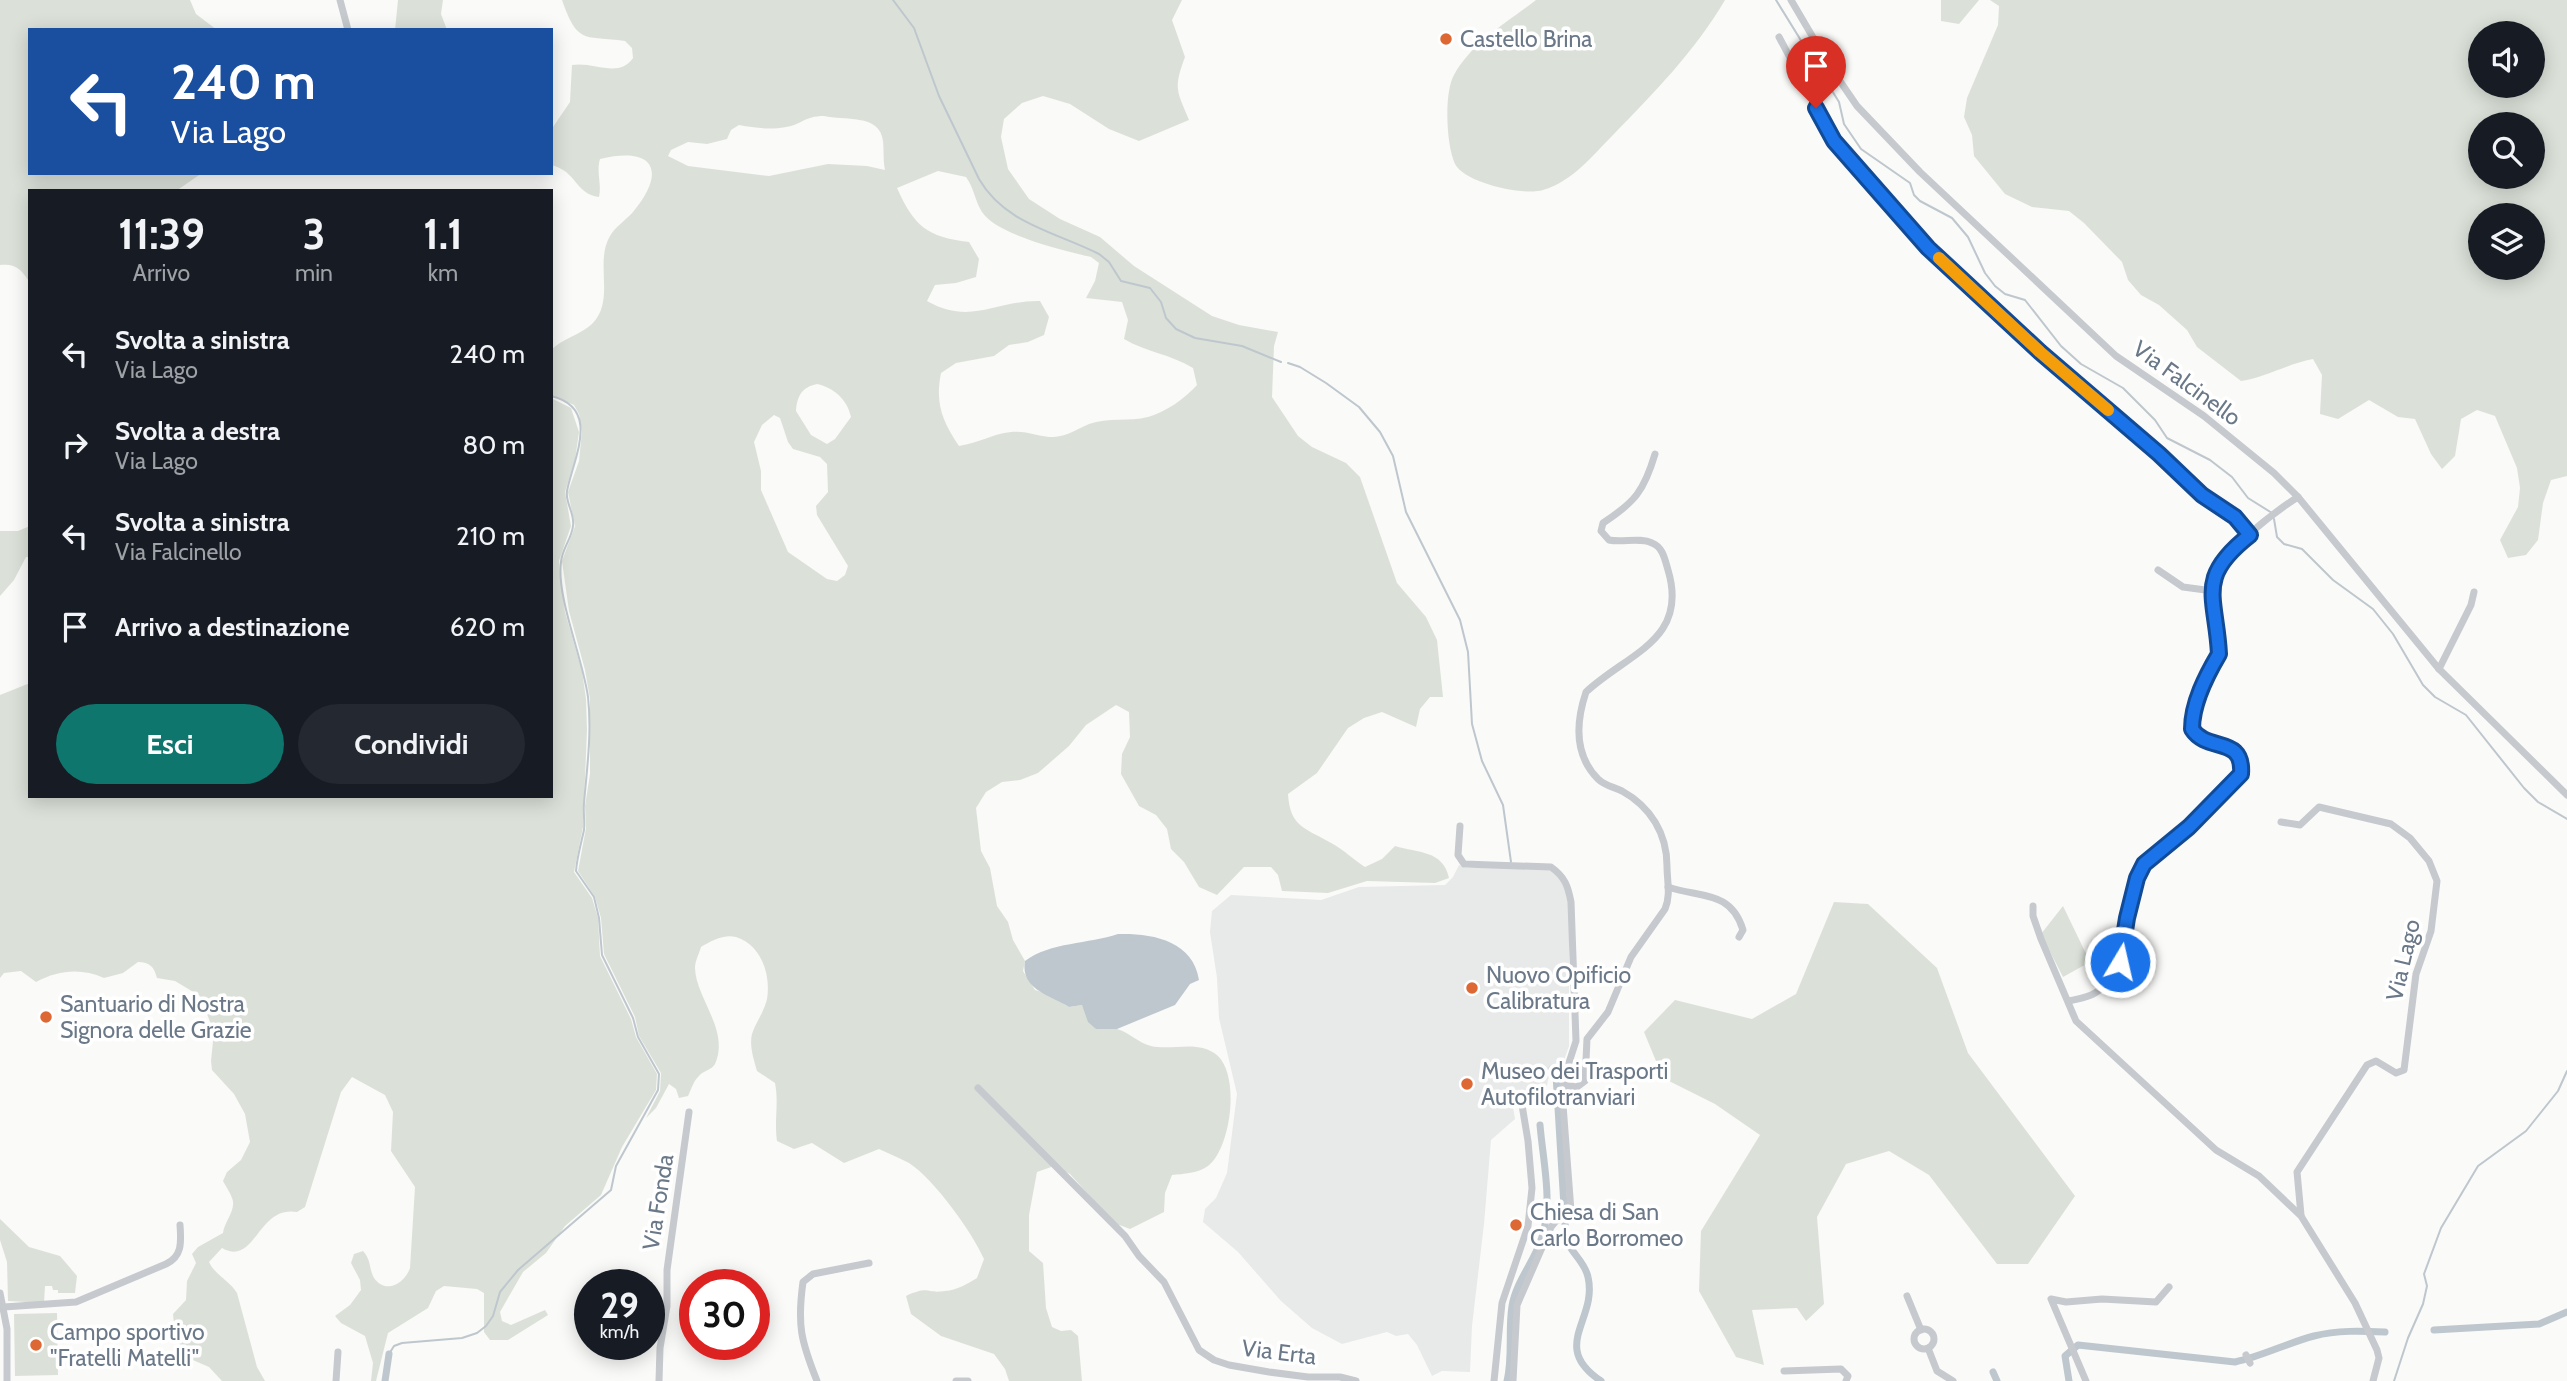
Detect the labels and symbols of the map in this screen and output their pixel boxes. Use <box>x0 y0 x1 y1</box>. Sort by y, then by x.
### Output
place label: Castello Brina <box>1460 25 1592 53</box>
marker: Castello Brina <box>1438 31 1454 47</box>
pin <box>1786 36 1846 108</box>
street label: Via Falcinello <box>2128 334 2246 432</box>
street label: Via Lago <box>2380 917 2426 1003</box>
position arrow <box>2083 925 2157 999</box>
place label: Nuovo Opificio Calibratura <box>1486 961 1631 1015</box>
marker: Nuovo Opificio Calibratura <box>1464 980 1480 996</box>
place label: Santuario di Nostra Signora delle Grazie <box>60 990 252 1044</box>
marker: Santuario di Nostra Signora delle Grazie <box>38 1009 54 1025</box>
place label: Museo dei Trasporti Autofilotranviari <box>1481 1057 1668 1111</box>
marker: Museo dei Trasporti Autofilotranviari <box>1459 1076 1475 1092</box>
street label: Via Fonda <box>637 1152 679 1252</box>
place label: Chiesa di San Carlo Borromeo <box>1530 1198 1683 1252</box>
marker: Chiesa di San Carlo Borromeo <box>1508 1217 1524 1233</box>
speed limit sign: 30 <box>679 1269 770 1360</box>
place label: Campo sportivo "Fratelli Matelli" <box>50 1318 205 1372</box>
street label: Via Erta <box>1240 1334 1318 1370</box>
marker: Campo sportivo "Fratelli Matelli" <box>28 1337 44 1353</box>

